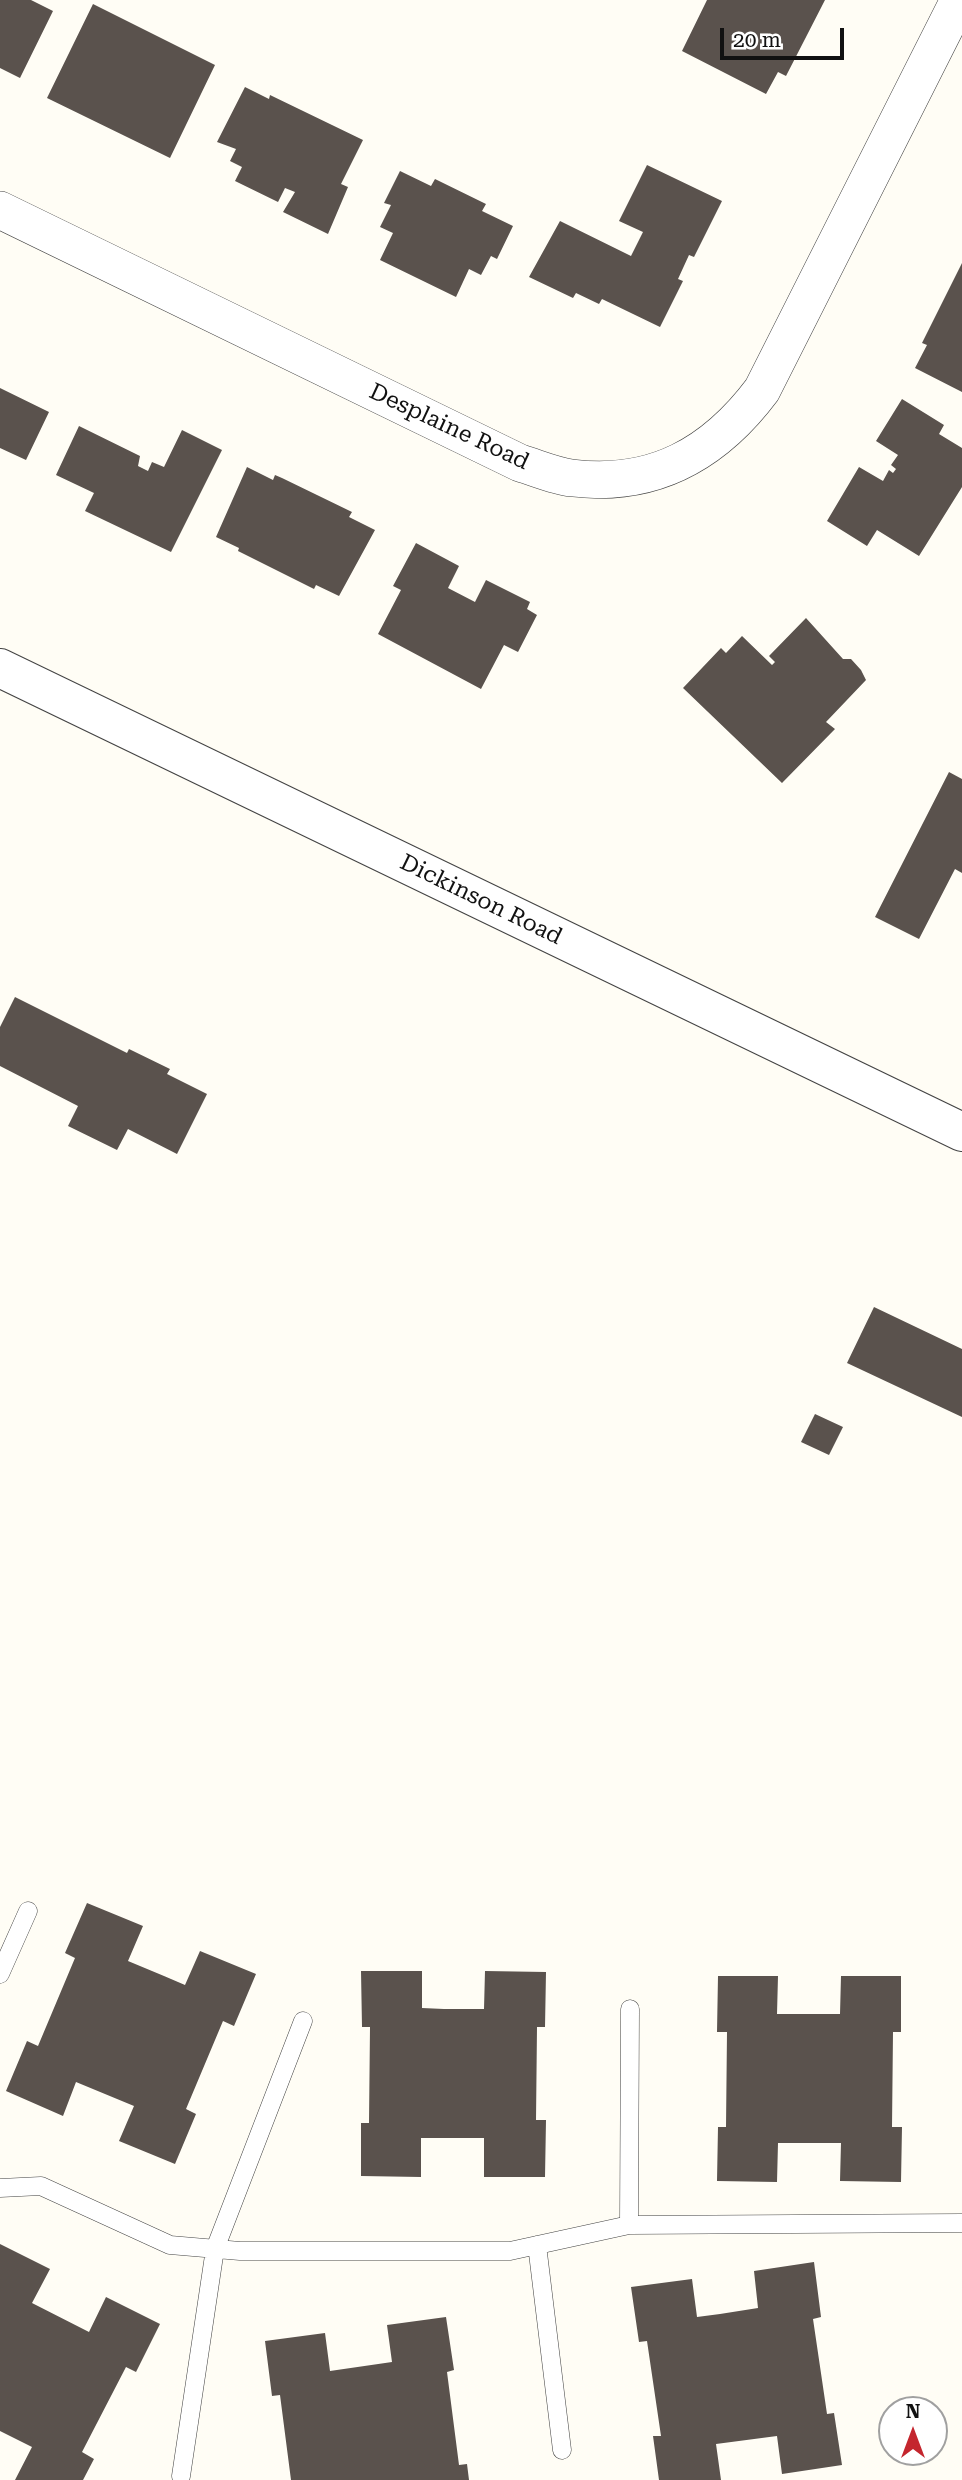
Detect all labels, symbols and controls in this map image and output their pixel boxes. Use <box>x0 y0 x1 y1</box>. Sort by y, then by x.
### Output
scale bar <box>724 14 848 58</box>
text: 20 m <box>733 28 781 52</box>
street label: Desplaine Road <box>365 378 533 476</box>
street label: Dickinson Road <box>395 849 567 951</box>
north arrow <box>878 2396 948 2466</box>
text: N <box>906 2400 920 2423</box>

